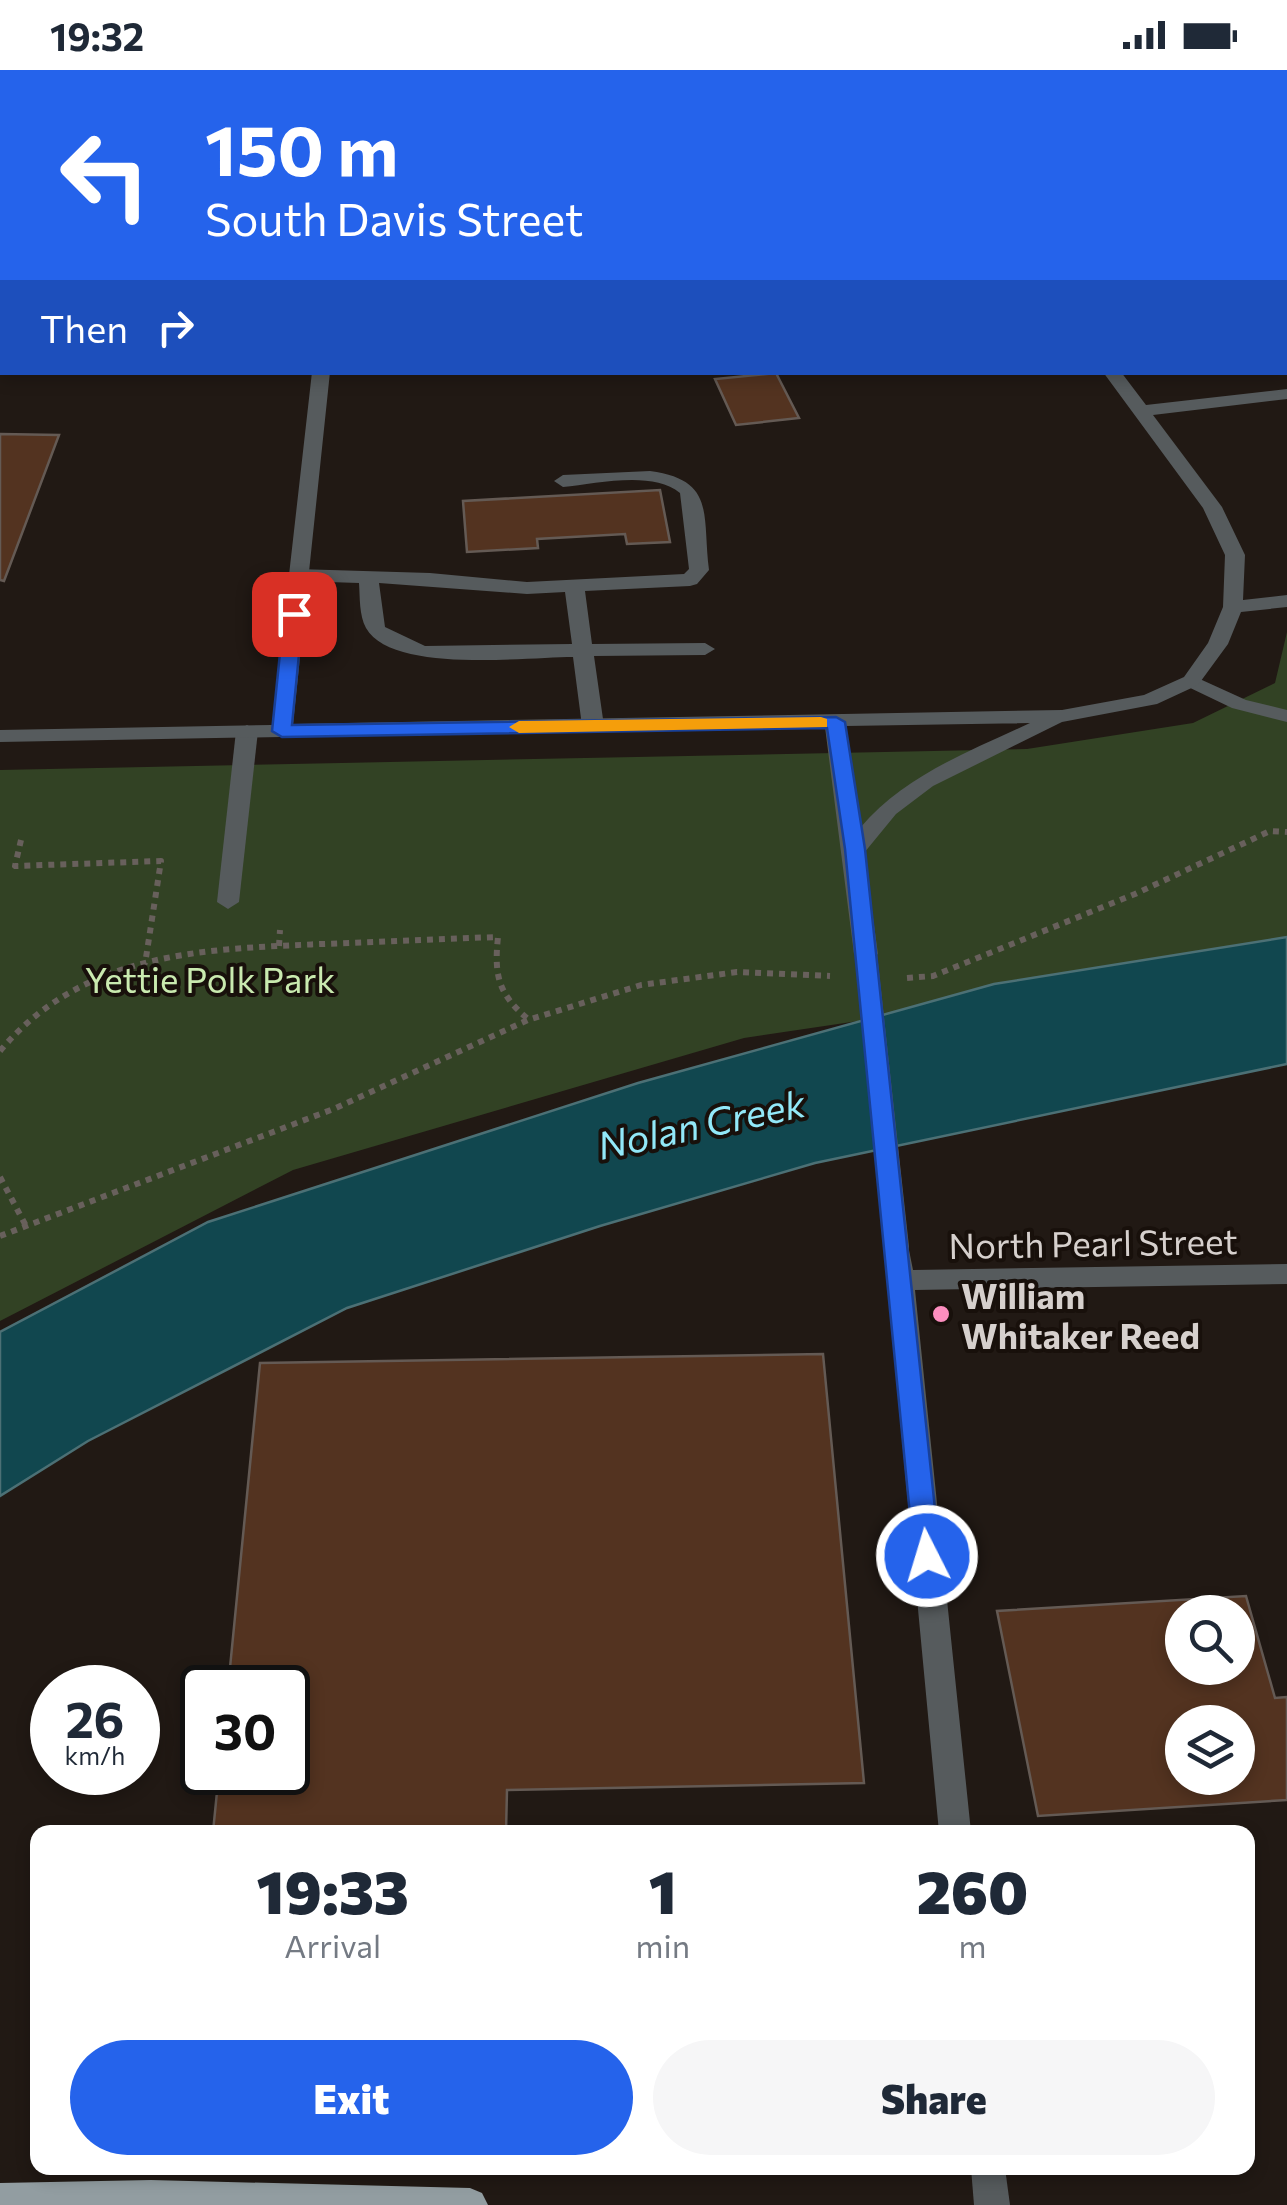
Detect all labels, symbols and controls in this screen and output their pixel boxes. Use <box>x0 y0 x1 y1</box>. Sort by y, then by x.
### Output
text: 19:32 <box>50 12 144 59</box>
text: 150 m <box>205 105 398 190</box>
icon: left <box>40 110 170 240</box>
text: South Davis Street <box>205 190 583 245</box>
icon: right <box>148 300 203 355</box>
text: Then <box>40 304 128 351</box>
pin <box>252 572 337 657</box>
icon: arrive <box>267 587 322 642</box>
park label: Yettie Polk Park <box>85 957 335 1000</box>
water label: Nolan Creek <box>593 1078 811 1168</box>
street label: North Pearl Street <box>948 1218 1238 1266</box>
place label: William Whitaker Reed <box>961 1273 1200 1356</box>
marker: William Whitaker Reed <box>930 1303 952 1325</box>
position arrow <box>875 1504 979 1608</box>
map controls <box>1165 1595 1255 1795</box>
button: search <box>1165 1595 1255 1685</box>
speed limit sign: 30 <box>180 1665 310 1795</box>
text: 26 <box>65 1687 124 1748</box>
button: layers <box>1165 1705 1255 1795</box>
text: km/h <box>65 1740 125 1770</box>
text: 19:33 <box>257 1853 409 1926</box>
text: 1 <box>649 1853 677 1926</box>
text: 260 <box>917 1853 1028 1926</box>
text: Arrival <box>284 1925 381 1965</box>
text: min <box>636 1925 690 1965</box>
text: m <box>959 1925 986 1965</box>
button: Exit <box>70 2040 633 2155</box>
button: Share <box>653 2040 1215 2155</box>

